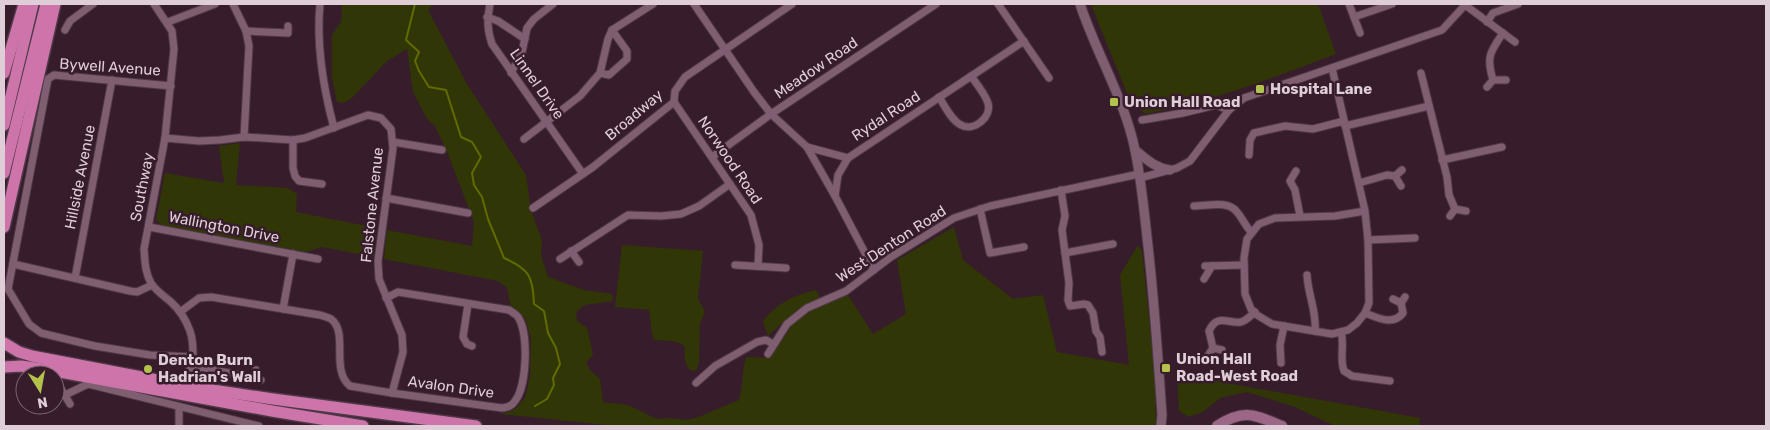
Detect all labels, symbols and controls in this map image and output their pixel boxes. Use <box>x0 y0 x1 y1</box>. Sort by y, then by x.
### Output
street label: Meadow Road <box>771 33 861 103</box>
street label: Linnel Drive <box>506 45 568 123</box>
street label: Bywell Avenue <box>59 54 161 80</box>
place label: Hospital Lane <box>1270 80 1372 98</box>
marker: Hospital Lane <box>1254 83 1266 95</box>
street label: Broadway <box>602 86 666 144</box>
street label: Rydal Road <box>848 87 924 145</box>
place label: Union Hall Road <box>1124 93 1240 111</box>
marker: Union Hall Road <box>1108 96 1120 108</box>
street label: Norwood Road <box>694 113 766 207</box>
street label: Hillside Avenue <box>61 123 99 231</box>
street label: Falstone Avenue <box>357 147 387 263</box>
street label: Southway <box>126 151 158 223</box>
street label: West Denton Road <box>833 202 949 286</box>
street label: Wallington Drive <box>167 207 281 247</box>
place label: Union Hall Road-West Road <box>1176 350 1298 385</box>
place label: Denton Burn Hadrian's Wall <box>158 351 261 386</box>
marker: Union Hall Road-West Road <box>1160 362 1172 374</box>
marker: Denton Burn Hadrian's Wall <box>142 363 154 375</box>
north arrow <box>15 365 65 415</box>
street label: Avalon Drive <box>407 372 495 402</box>
text: N <box>36 393 49 412</box>

